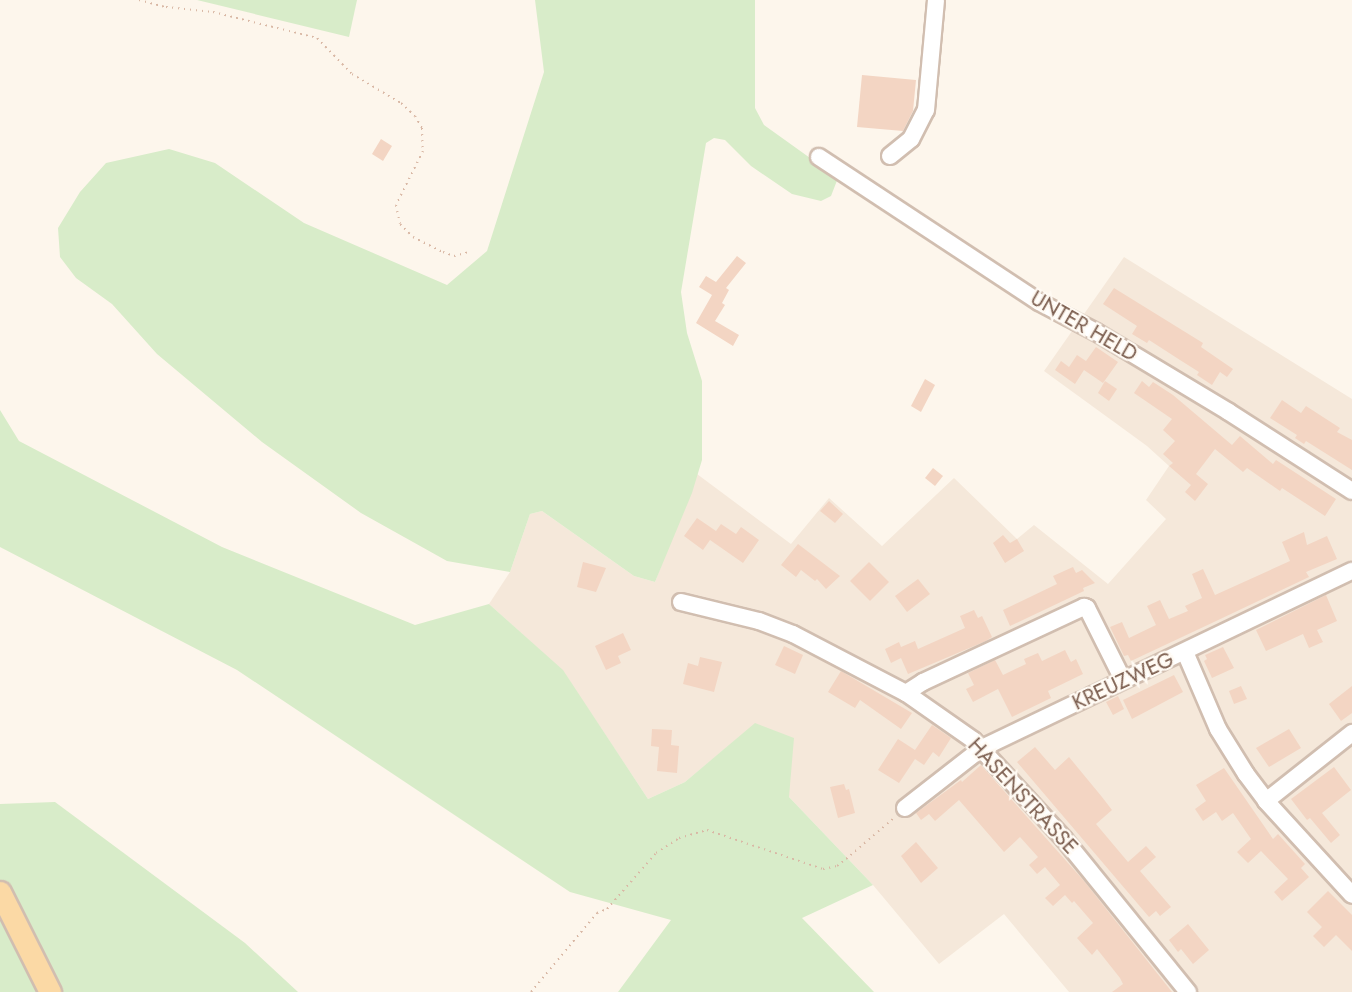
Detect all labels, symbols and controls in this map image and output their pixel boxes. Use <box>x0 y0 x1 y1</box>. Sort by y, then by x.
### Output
street label: UNTER HELD <box>1026 285 1142 367</box>
street label: KREUZWEG <box>1068 647 1178 715</box>
street label: HASENSTRASSE <box>963 733 1083 859</box>

